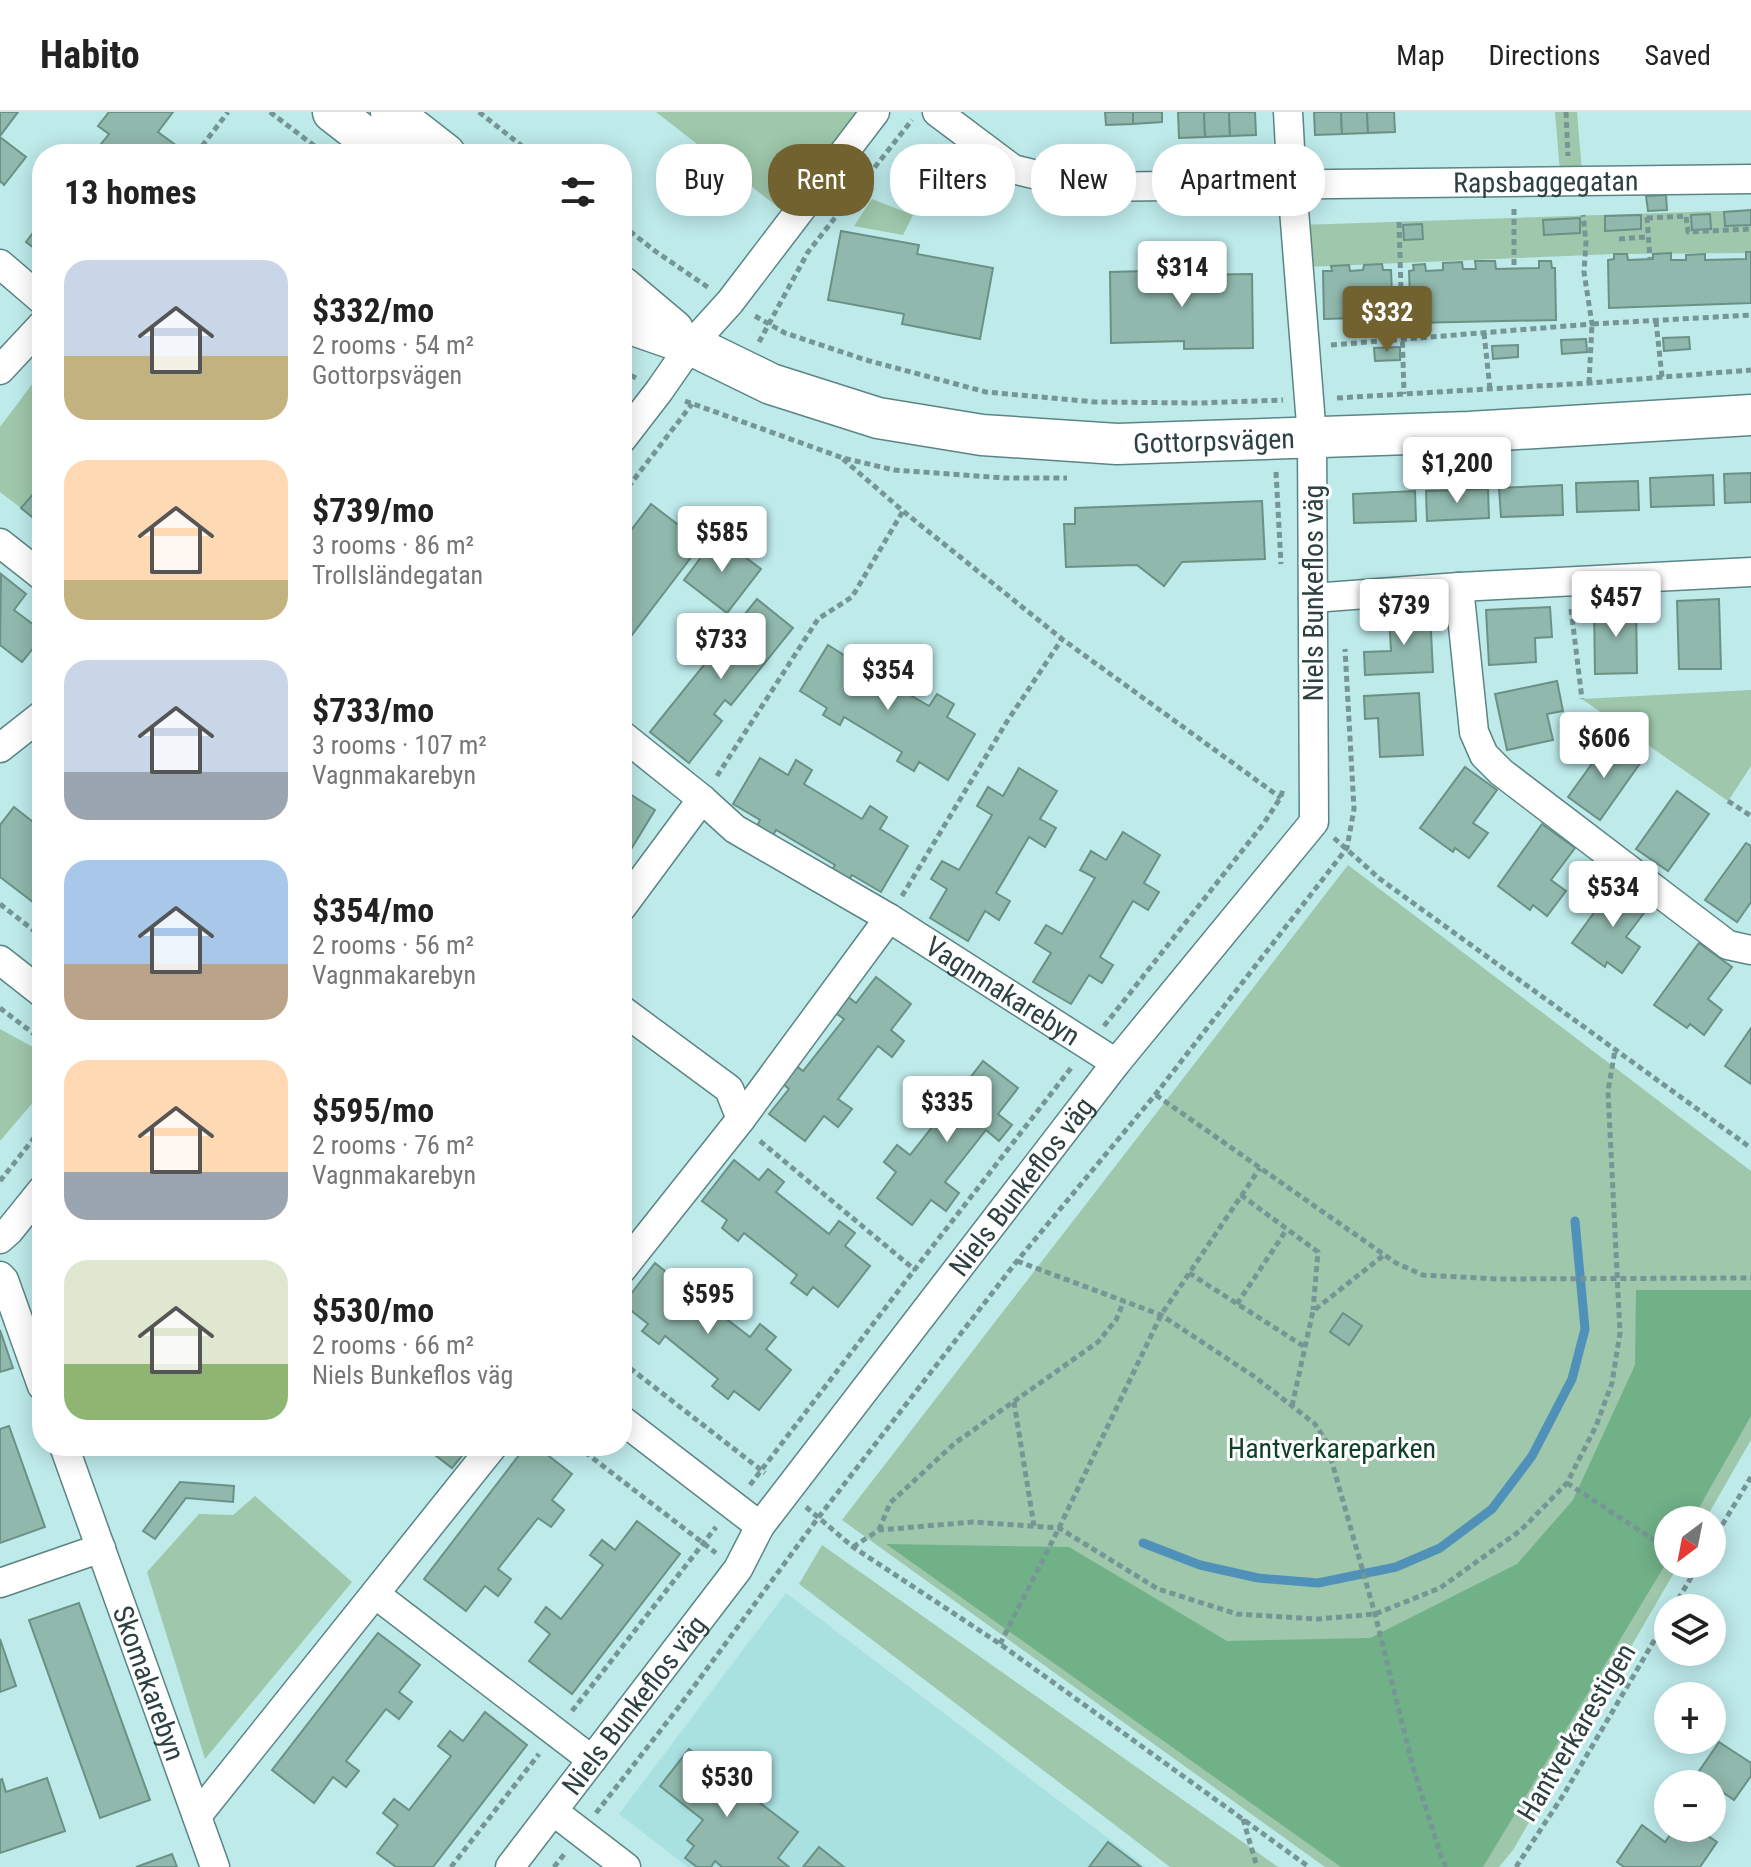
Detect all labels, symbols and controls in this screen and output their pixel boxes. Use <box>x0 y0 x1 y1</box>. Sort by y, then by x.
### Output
text: Habito <box>40 33 140 77</box>
text: Map <box>1396 39 1445 72</box>
text: Directions <box>1489 39 1600 72</box>
text: Saved <box>1644 39 1711 72</box>
chip: Buy <box>656 144 752 216</box>
chip: Rent <box>768 144 874 216</box>
chip: Filters <box>890 144 1015 216</box>
chip: New <box>1031 144 1136 216</box>
chip: Apartment <box>1152 144 1325 216</box>
street label: Rapsbaggegatan <box>1453 164 1639 200</box>
icon: filters <box>556 170 600 214</box>
text: 13 homes <box>64 172 197 212</box>
pin: $314 <box>1135 241 1229 309</box>
text: $314 <box>1156 252 1208 282</box>
pin: $332 <box>1340 286 1434 354</box>
text: $332/mo <box>312 290 434 330</box>
icon: home <box>128 292 224 388</box>
text: $332 <box>1361 297 1413 327</box>
text: 2 rooms · 54 m² <box>312 330 474 360</box>
text: Gottorpsvägen <box>312 360 462 390</box>
street label: Gottorpsvägen <box>1133 422 1295 460</box>
pin: $1,200 <box>1392 437 1522 505</box>
text: $1,200 <box>1421 448 1493 478</box>
street label: Niels Bunkeflos väg <box>1297 485 1330 701</box>
text: $739/mo <box>312 490 434 530</box>
icon: home <box>128 492 224 588</box>
pin: $585 <box>675 506 769 574</box>
text: $585 <box>696 517 748 547</box>
text: 3 rooms · 86 m² <box>312 530 474 560</box>
text: Trollsländegatan <box>312 560 483 590</box>
pin: $457 <box>1569 571 1663 639</box>
pin: $739 <box>1357 579 1451 647</box>
text: $457 <box>1590 582 1642 612</box>
text: $739 <box>1378 590 1430 620</box>
pin: $733 <box>674 613 768 681</box>
text: $733 <box>695 624 747 654</box>
pin: $354 <box>841 644 935 712</box>
text: $354 <box>862 655 914 685</box>
text: $733/mo <box>312 690 434 730</box>
icon: home <box>128 692 224 788</box>
pin: $606 <box>1557 712 1651 780</box>
text: $606 <box>1578 723 1630 753</box>
text: 3 rooms · 107 m² <box>312 730 487 760</box>
text: Vagnmakarebyn <box>312 760 476 790</box>
pin: $534 <box>1566 861 1660 929</box>
text: $534 <box>1587 872 1639 902</box>
text: $354/mo <box>312 890 434 930</box>
icon: home <box>128 892 224 988</box>
text: 2 rooms · 56 m² <box>312 930 474 960</box>
street label: Vagnmakarebyn <box>919 930 1086 1053</box>
text: Vagnmakarebyn <box>312 960 476 990</box>
pin: $335 <box>900 1076 994 1144</box>
text: $335 <box>921 1087 973 1117</box>
text: $595/mo <box>312 1090 434 1130</box>
street label: Niels Bunkeflos väg <box>942 1091 1101 1283</box>
icon: home <box>128 1092 224 1188</box>
text: 2 rooms · 76 m² <box>312 1130 474 1160</box>
text: Vagnmakarebyn <box>312 1160 476 1190</box>
pin: $595 <box>661 1268 755 1336</box>
text: $595 <box>682 1279 734 1309</box>
text: $530/mo <box>312 1290 434 1330</box>
icon: home <box>128 1292 224 1388</box>
text: 2 rooms · 66 m² <box>312 1330 474 1360</box>
text: Niels Bunkeflos väg <box>312 1360 513 1390</box>
park label: Hantverkareparken <box>1228 1432 1436 1465</box>
north arrow <box>1654 1506 1726 1578</box>
map controls <box>1654 1506 1726 1842</box>
button: layers <box>1654 1594 1726 1666</box>
street label: Skomakarebyn <box>106 1602 192 1765</box>
street label: Niels Bunkeflos väg <box>555 1609 713 1801</box>
street label: Hantverkarestigen <box>1510 1637 1642 1827</box>
button: + <box>1654 1682 1726 1754</box>
pin: $530 <box>680 1751 774 1819</box>
text: $530 <box>701 1762 753 1792</box>
button: − <box>1654 1770 1726 1842</box>

